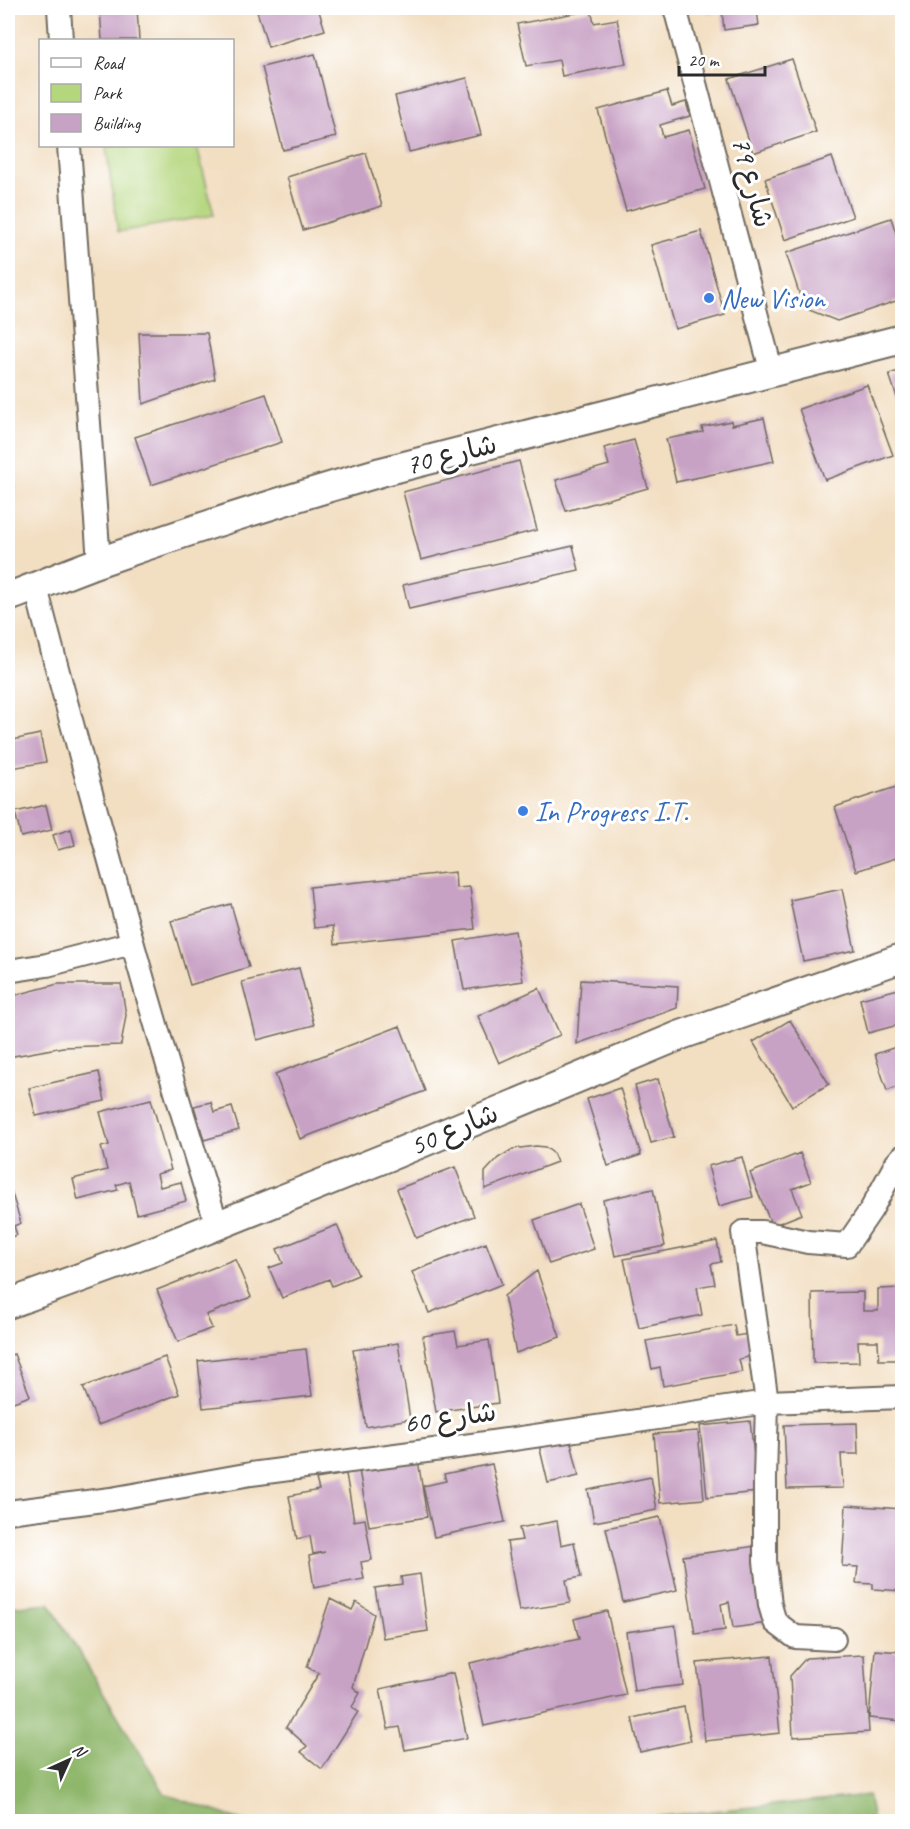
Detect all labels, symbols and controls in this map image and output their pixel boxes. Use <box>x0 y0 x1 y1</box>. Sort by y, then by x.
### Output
legend <box>39 39 234 147</box>
scale bar <box>679 39 764 77</box>
text: 20 m <box>688 49 721 71</box>
text: Road <box>93 52 126 74</box>
text: Park <box>93 82 123 104</box>
text: Building <box>93 112 142 134</box>
street label: شارع 79 <box>722 133 782 232</box>
place label: New Vision <box>721 281 826 316</box>
marker: New Vision <box>702 291 716 305</box>
street label: شارع 70 <box>402 426 501 484</box>
place label: In Progress I.T. <box>535 794 689 829</box>
marker: In Progress I.T. <box>516 804 530 818</box>
street label: شارع 50 <box>405 1095 504 1165</box>
street label: شارع 60 <box>402 1393 499 1443</box>
north arrow <box>39 1730 99 1790</box>
text: N <box>68 1740 92 1763</box>

